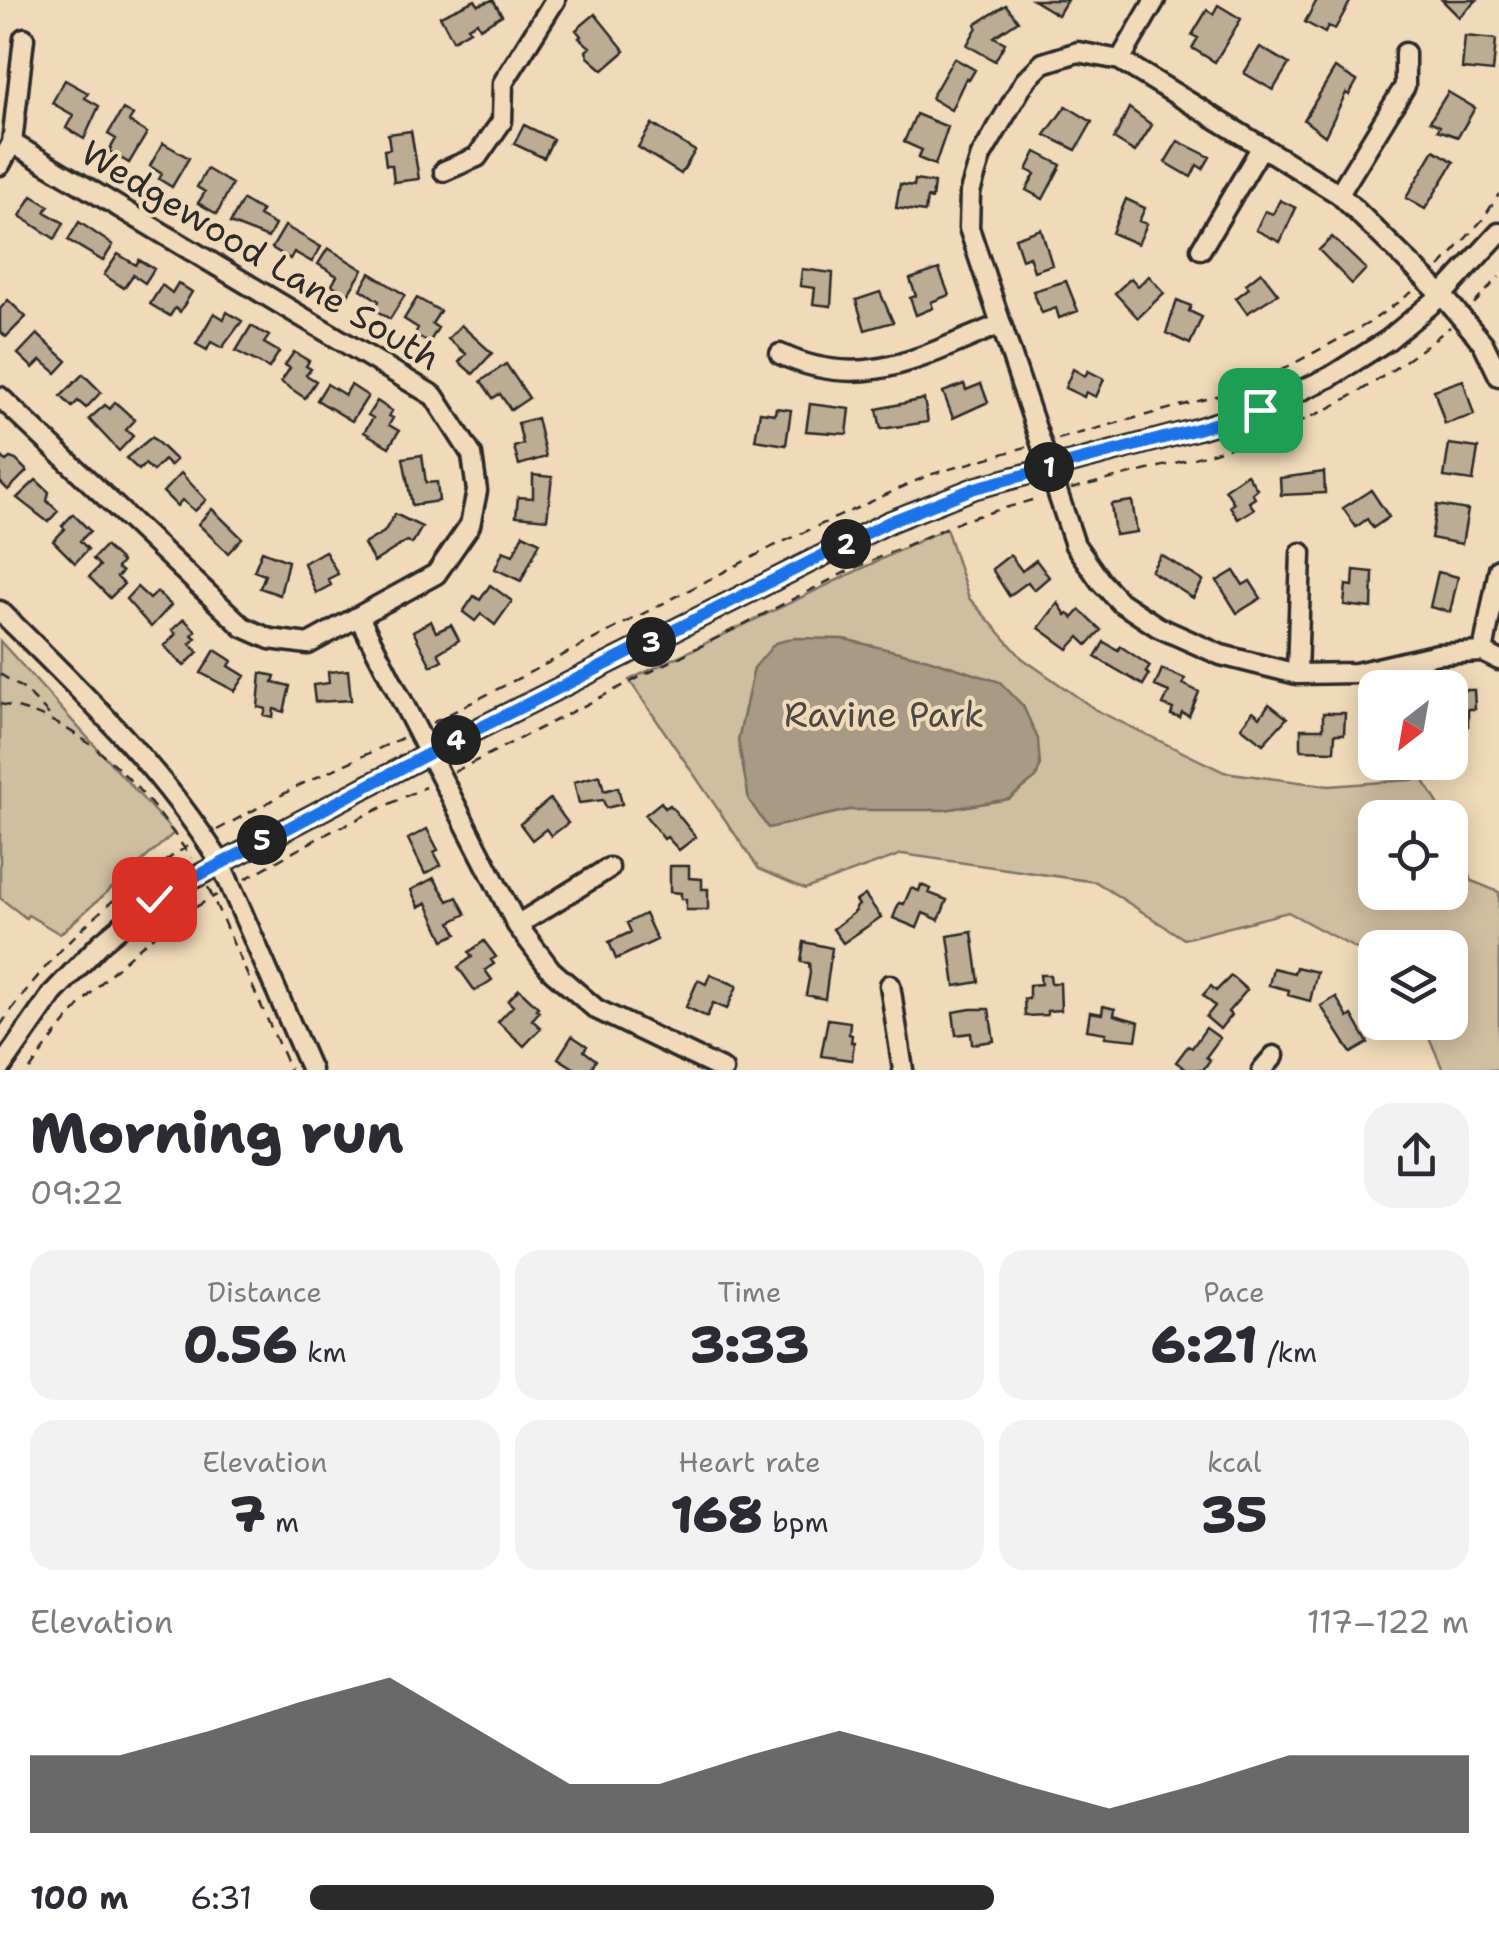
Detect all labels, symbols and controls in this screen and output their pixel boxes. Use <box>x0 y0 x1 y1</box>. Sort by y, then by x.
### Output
street label: Wedgewood Lane South <box>73 129 449 381</box>
pin <box>1218 368 1303 453</box>
icon: arrive <box>1233 383 1288 438</box>
pin: 1 <box>1024 442 1074 492</box>
text: 1 <box>1043 448 1055 486</box>
pin: 2 <box>821 519 871 569</box>
text: 2 <box>836 525 856 563</box>
pin: 3 <box>626 617 676 667</box>
text: 3 <box>641 623 661 661</box>
north arrow <box>1358 670 1468 780</box>
map controls <box>1358 670 1468 1040</box>
park label: Ravine Park <box>784 691 984 738</box>
pin: 4 <box>431 715 481 765</box>
text: 4 <box>446 721 466 759</box>
button: locate <box>1358 800 1468 910</box>
pin: 5 <box>237 815 287 865</box>
text: 5 <box>253 821 271 859</box>
pin <box>112 857 197 942</box>
icon: check <box>127 872 182 927</box>
button: layers <box>1358 930 1468 1040</box>
text: Morning run <box>30 1096 404 1170</box>
button: share <box>1364 1103 1469 1208</box>
text: 09:22 <box>30 1171 124 1214</box>
text: Distance <box>207 1273 322 1311</box>
text: Time <box>717 1273 782 1311</box>
text: Pace <box>1203 1273 1265 1311</box>
text: 0.56 <box>183 1311 297 1378</box>
text: 3:33 <box>690 1311 809 1378</box>
text: 6:21 <box>1151 1311 1258 1378</box>
text: km <box>297 1333 347 1371</box>
text: /km <box>1258 1333 1317 1371</box>
text: Elevation <box>202 1443 327 1481</box>
text: Heart rate <box>678 1443 821 1481</box>
text: kcal <box>1207 1443 1261 1481</box>
text: 7 <box>230 1481 265 1548</box>
text: 168 <box>670 1481 763 1548</box>
text: 35 <box>1201 1481 1267 1548</box>
text: m <box>265 1503 299 1541</box>
text: bpm <box>763 1503 829 1541</box>
text: Elevation <box>30 1600 173 1643</box>
text: 117–122 m <box>1307 1600 1469 1643</box>
text: 100 m <box>30 1876 129 1919</box>
text: 6:31 <box>190 1876 252 1919</box>

